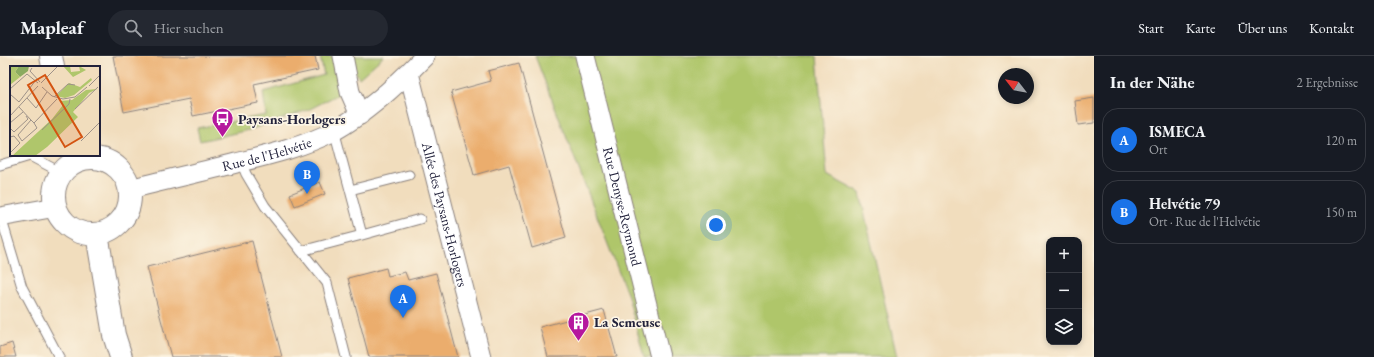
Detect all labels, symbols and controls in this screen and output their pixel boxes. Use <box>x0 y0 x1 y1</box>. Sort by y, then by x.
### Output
search box <box>108 10 388 46</box>
text: Mapleaf <box>20 15 84 40</box>
icon: search <box>122 17 144 39</box>
text: Hier suchen <box>154 18 224 37</box>
text: Start <box>1138 19 1164 37</box>
text: Karte <box>1186 19 1215 37</box>
text: Über uns <box>1237 19 1287 37</box>
text: Kontakt <box>1309 19 1354 37</box>
inset map <box>10 66 100 156</box>
north arrow <box>998 68 1034 104</box>
text: In der Nähe <box>1110 71 1195 93</box>
text: 2 Ergebnisse <box>1297 74 1358 91</box>
bus stop icon: Paysans-Horlogers <box>210 106 236 139</box>
place label: Paysans-Horlogers <box>238 110 346 128</box>
text: ISMECA <box>1149 122 1206 141</box>
text: A <box>1119 132 1129 149</box>
text: 120 m <box>1326 132 1357 149</box>
street label: Rue de l'Helvétie <box>220 133 314 175</box>
street label: Allée des Paysans-Horlogers <box>418 139 472 289</box>
text: Ort <box>1149 141 1167 158</box>
street label: Rue Denyse-Reymond <box>599 145 646 269</box>
pin: B <box>294 161 320 194</box>
text: Helvétie 79 <box>1149 194 1220 213</box>
text: B <box>1120 204 1128 221</box>
text: 150 m <box>1326 204 1357 221</box>
text: Ort · Rue de l'Helvétie <box>1149 213 1260 230</box>
your location <box>706 215 726 235</box>
map controls <box>1046 237 1082 345</box>
button: + <box>1046 237 1082 273</box>
button: − <box>1046 273 1082 309</box>
pin: A <box>390 285 416 318</box>
building icon: La Semeuse <box>565 309 591 342</box>
button: layers <box>1046 309 1082 345</box>
place label: La Semeuse <box>594 313 660 331</box>

